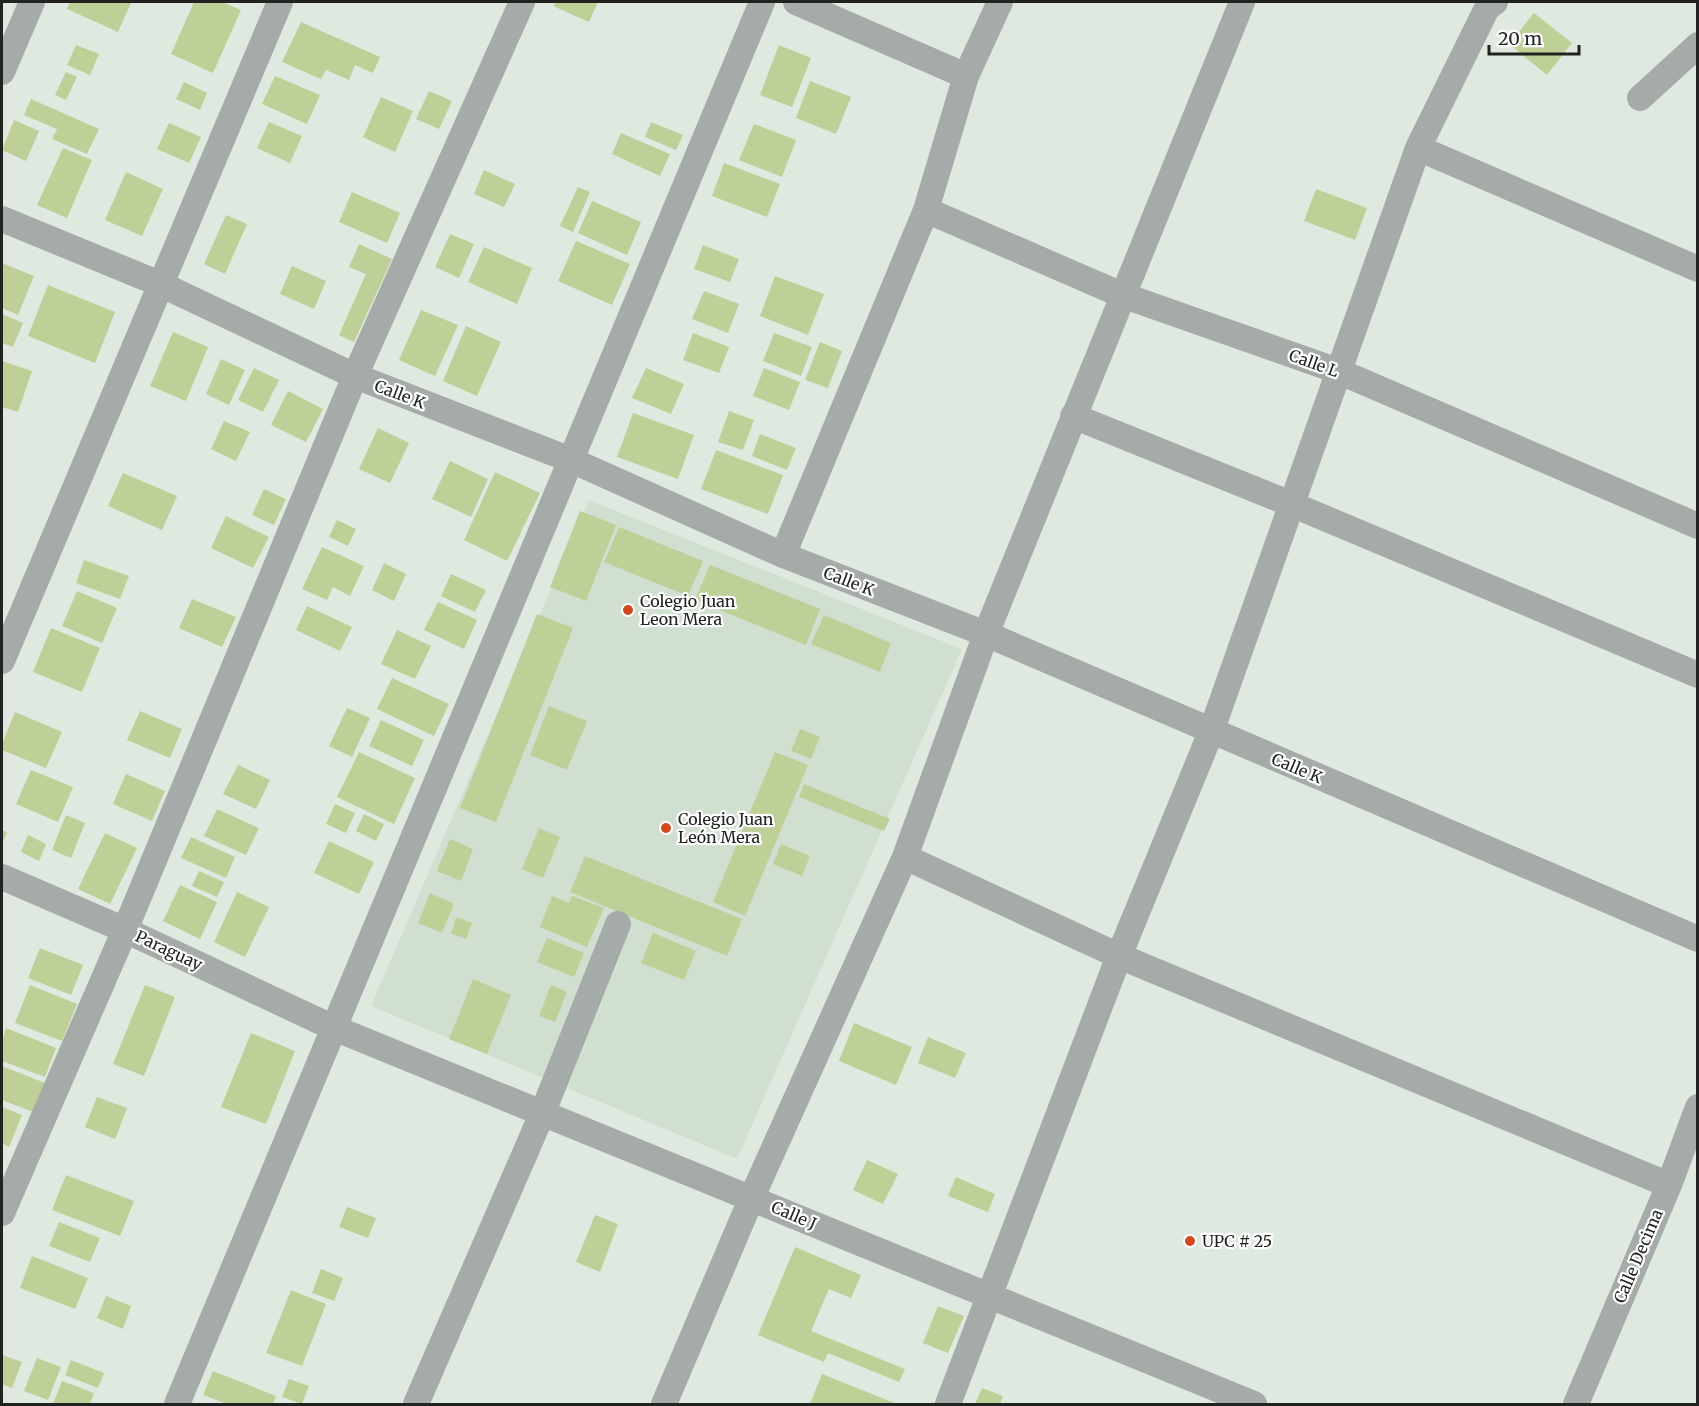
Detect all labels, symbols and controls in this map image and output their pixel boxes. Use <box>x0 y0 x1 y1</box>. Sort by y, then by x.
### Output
scale bar <box>1489 18 1579 56</box>
text: 20 m <box>1498 27 1542 50</box>
street label: Calle L <box>1287 345 1342 381</box>
street label: Calle K <box>372 375 429 413</box>
street label: Calle K <box>821 562 878 600</box>
place label: Colegio Juan Leon Mera <box>640 591 736 629</box>
marker: Colegio Juan Leon Mera <box>621 603 635 617</box>
street label: Calle K <box>1269 748 1326 788</box>
place label: Colegio Juan León Mera <box>678 809 774 847</box>
marker: Colegio Juan León Mera <box>659 821 673 835</box>
street label: Paraguay <box>132 926 206 974</box>
street label: Calle J <box>768 1197 820 1233</box>
street label: Calle Decima <box>1609 1206 1667 1306</box>
place label: UPC # 25 <box>1202 1231 1272 1251</box>
marker: UPC # 25 <box>1183 1234 1197 1248</box>

